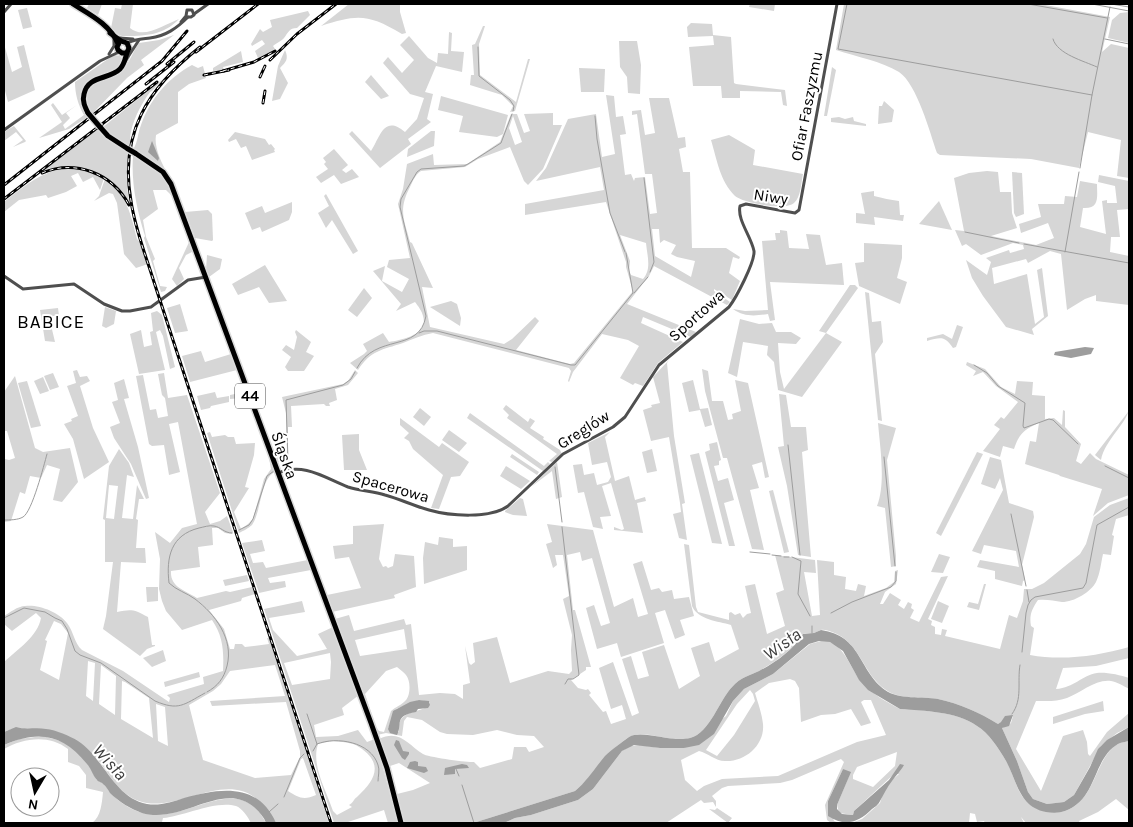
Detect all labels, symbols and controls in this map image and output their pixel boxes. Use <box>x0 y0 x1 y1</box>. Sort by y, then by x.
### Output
street label: Ofiar Faszyzmu <box>787 50 826 163</box>
street label: Niwy <box>752 184 790 209</box>
street label: Sportowa <box>664 285 728 345</box>
district label: BABICE <box>17 311 85 333</box>
road number: 44 <box>235 384 265 408</box>
street label: Greglów <box>554 406 613 453</box>
street label: Śląska <box>267 429 302 482</box>
street label: Spacerowa <box>350 466 432 507</box>
water label: Wisła <box>759 623 805 665</box>
water label: Wisła <box>88 739 132 785</box>
north arrow <box>10 767 60 817</box>
text: N <box>27 795 39 814</box>

